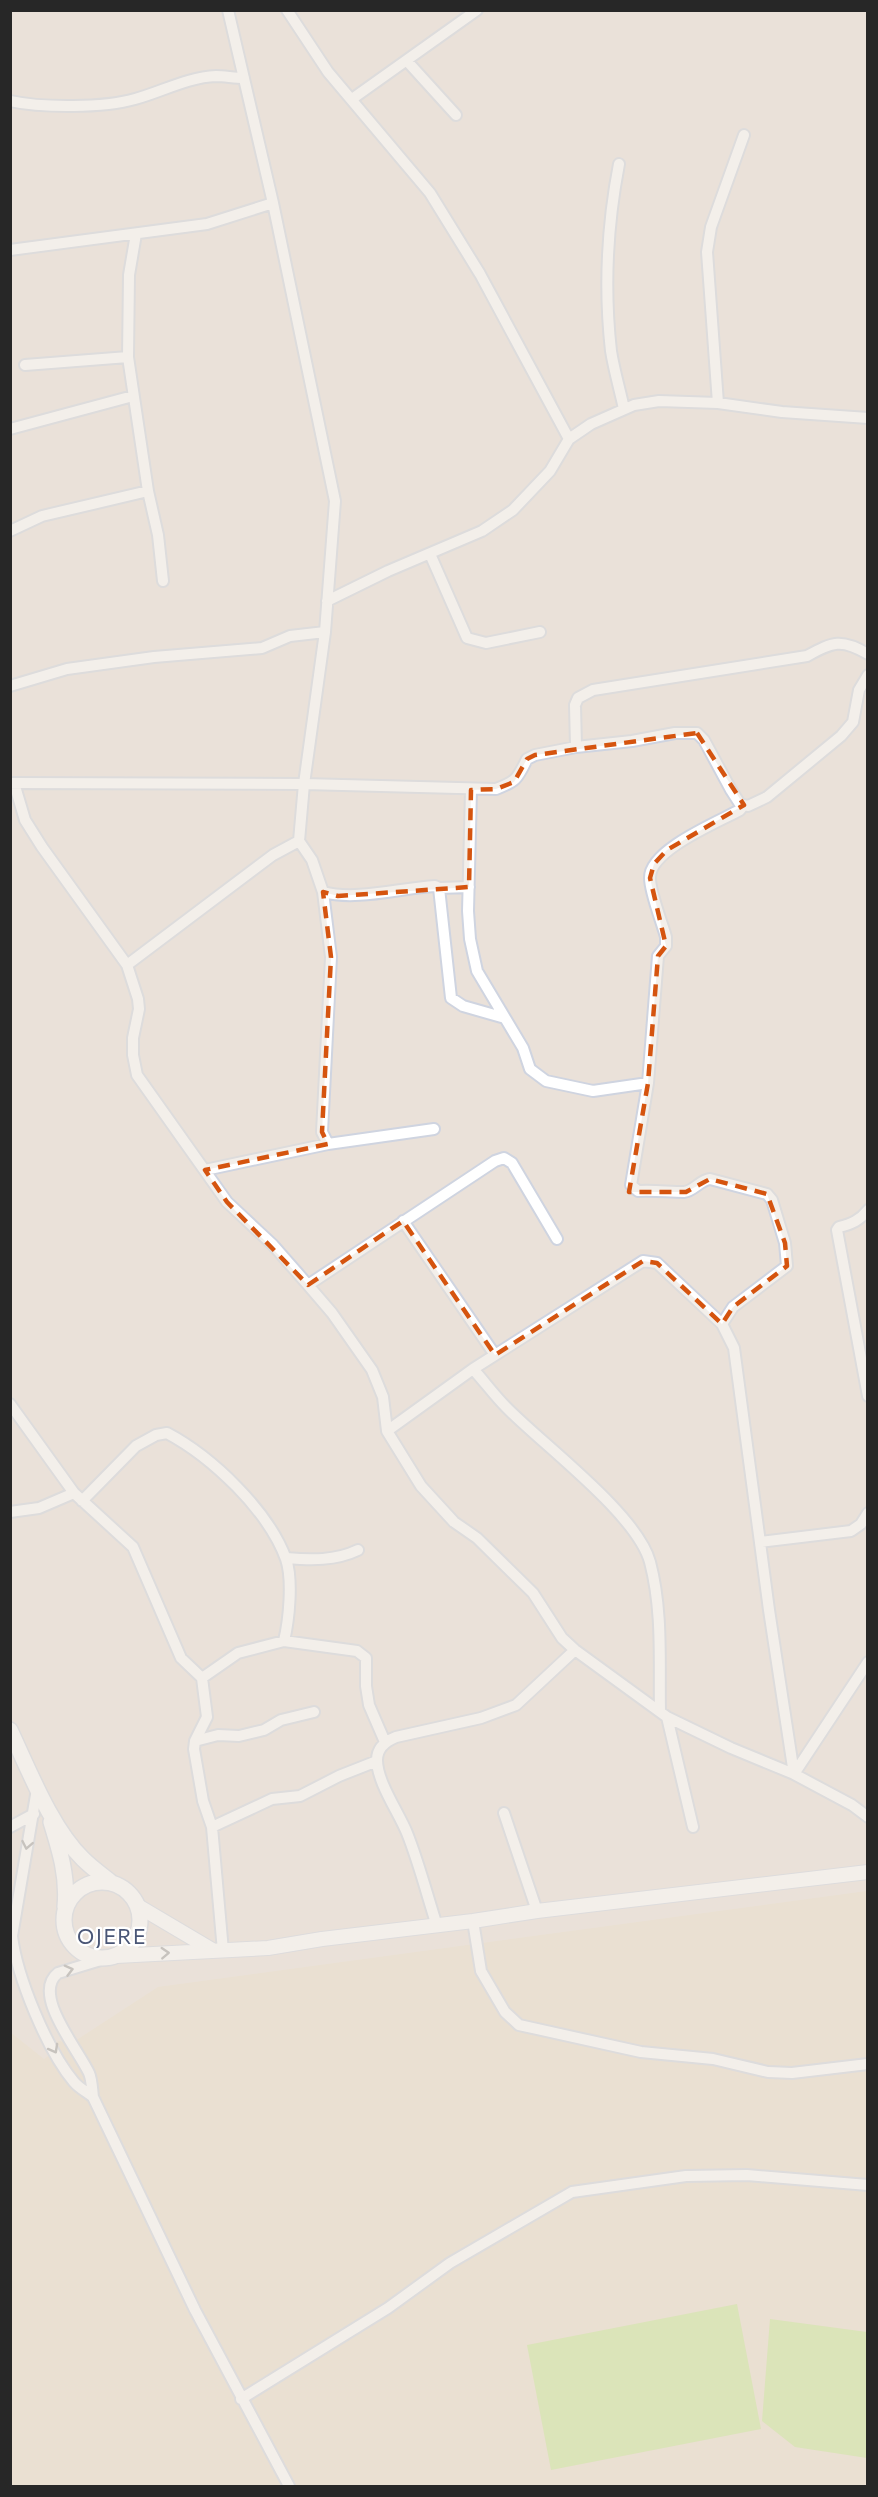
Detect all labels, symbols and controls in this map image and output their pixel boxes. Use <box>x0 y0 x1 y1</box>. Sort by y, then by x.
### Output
one-way arrow <box>21 1840 34 1850</box>
district label: OJERE <box>77 1923 147 1948</box>
one-way arrow <box>161 1947 170 1960</box>
one-way arrow <box>63 1965 74 1977</box>
one-way arrow <box>47 2043 58 2054</box>

